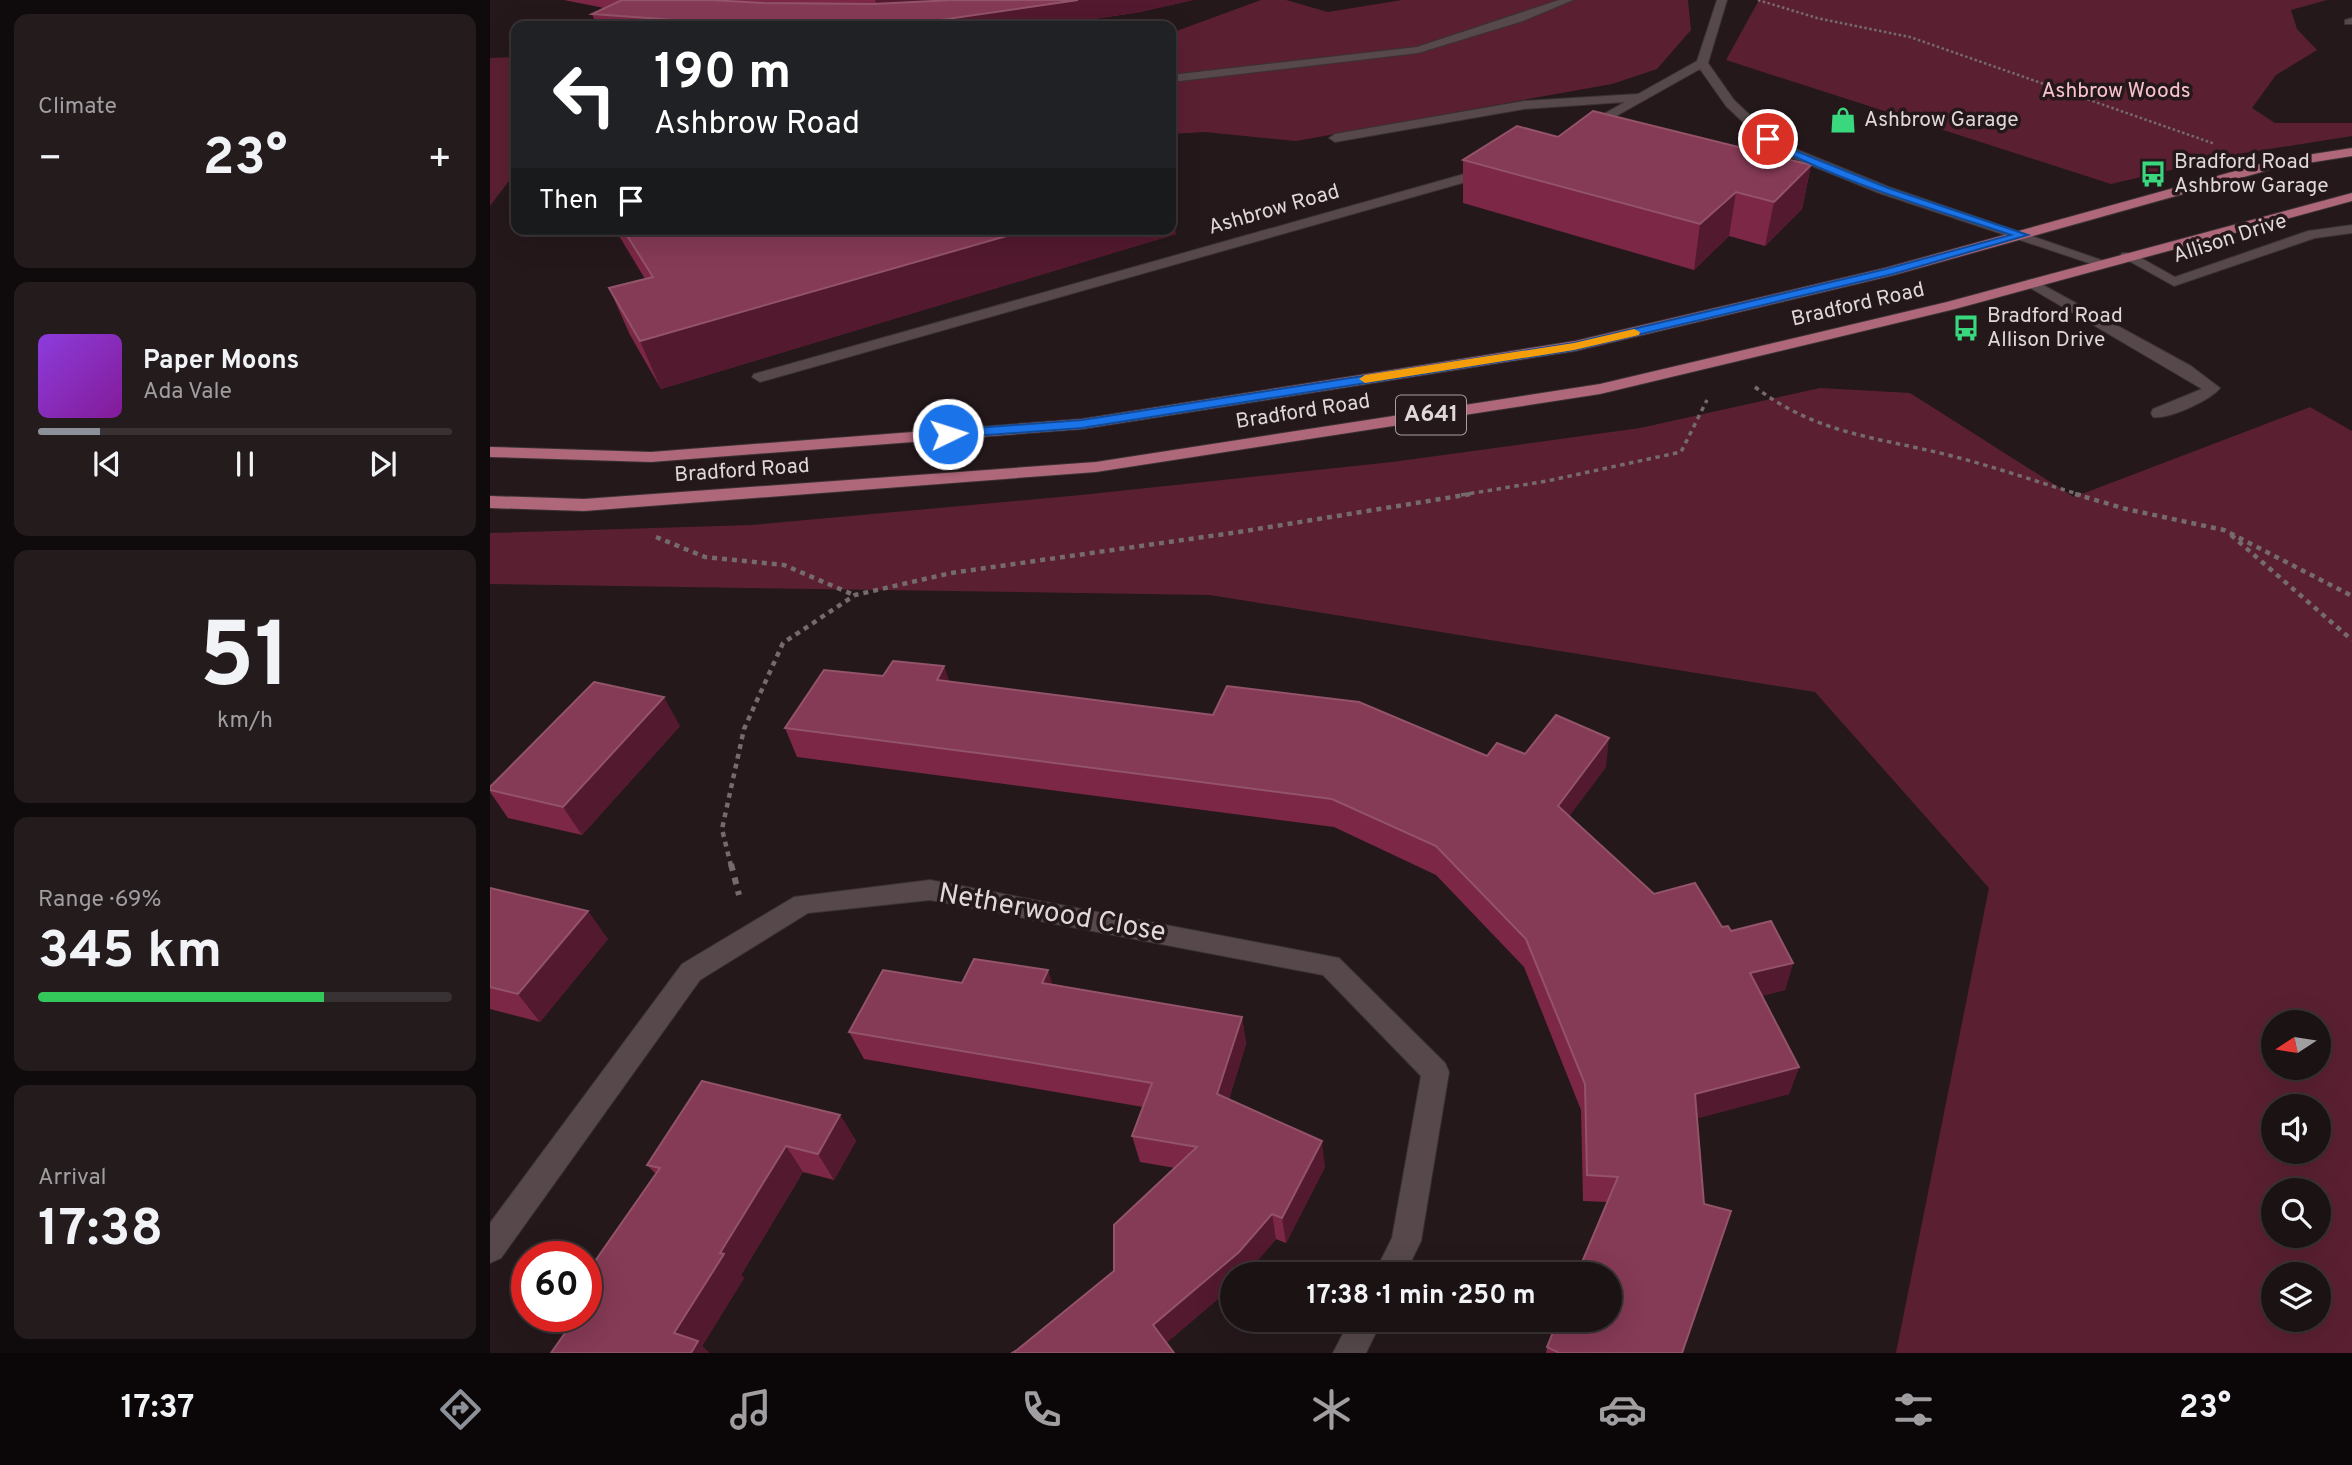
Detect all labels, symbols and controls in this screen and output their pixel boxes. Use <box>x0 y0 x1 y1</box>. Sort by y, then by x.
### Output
text: 190 m <box>654 44 791 106</box>
icon: left <box>539 49 630 140</box>
park label: Ashbrow Woods <box>2041 78 2191 105</box>
text: Climate <box>38 93 117 122</box>
text: Ashbrow Road <box>654 105 860 145</box>
shop icon: Ashbrow Garage <box>1828 105 1858 135</box>
place label: Ashbrow Garage <box>1864 107 2019 134</box>
pin <box>1738 109 1798 169</box>
icon: arrive <box>1749 120 1787 158</box>
text: 23° <box>203 127 287 193</box>
text: − <box>38 136 63 185</box>
text: + <box>427 136 452 185</box>
place label: Bradford Road Ashbrow Garage <box>2174 149 2329 200</box>
bus stop icon: Bradford Road Ashbrow Garage <box>2138 159 2168 189</box>
street label: Ashbrow Road <box>1205 178 1343 242</box>
icon: arrive <box>612 182 650 220</box>
text: Then <box>539 185 598 218</box>
street label: Allison Drive <box>2170 208 2290 270</box>
street label: Bradford Road <box>1789 277 1927 333</box>
place label: Bradford Road Allison Drive <box>1987 303 2123 354</box>
bus stop icon: Bradford Road Allison Drive <box>1951 313 1981 343</box>
text: Paper Moons <box>143 345 299 378</box>
text: Ada Vale <box>143 378 232 407</box>
street label: Bradford Road <box>1234 388 1372 436</box>
road number: A641 <box>1396 396 1466 434</box>
position arrow <box>911 397 985 471</box>
icon: previous <box>88 445 126 483</box>
icon: pause <box>226 445 264 483</box>
icon: next <box>364 445 402 483</box>
street label: Bradford Road <box>673 453 811 489</box>
text: 51 <box>199 604 291 719</box>
text: km/h <box>217 707 273 736</box>
street label: Netherwood Close <box>936 876 1168 952</box>
text: Range · 69% <box>38 886 161 915</box>
text: 345 km <box>38 920 222 986</box>
north arrow <box>2261 1010 2331 1080</box>
map controls <box>2261 1010 2331 1332</box>
button: sound <box>2261 1094 2331 1164</box>
text: Arrival <box>38 1164 107 1193</box>
button: search <box>2261 1178 2331 1248</box>
text: 17:38 <box>38 1198 163 1264</box>
speed limit sign: 60 <box>511 1241 602 1332</box>
button: layers <box>2261 1262 2331 1332</box>
text: 17:38 · 1 min · 250 m <box>1306 1280 1536 1313</box>
icon: directions <box>436 1385 485 1434</box>
icon: music <box>726 1385 775 1434</box>
icon: phone <box>1017 1385 1066 1434</box>
icon: climate <box>1307 1385 1356 1434</box>
icon: car <box>1598 1385 1647 1434</box>
icon: filters <box>1889 1385 1938 1434</box>
text: 17:37 <box>121 1389 194 1429</box>
text: 23° <box>2179 1389 2231 1429</box>

